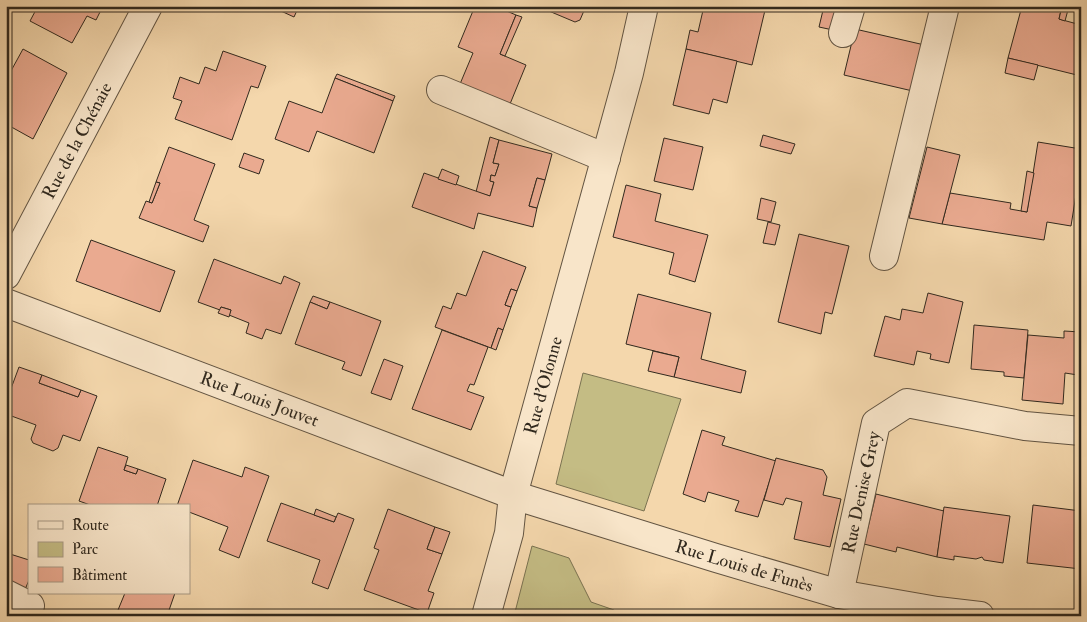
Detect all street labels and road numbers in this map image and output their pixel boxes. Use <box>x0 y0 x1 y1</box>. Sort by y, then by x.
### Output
street label: Rue de la Chénaie <box>37 78 118 203</box>
street label: Rue d'Olonne <box>519 334 568 437</box>
street label: Rue Louis Jouvet <box>197 367 322 432</box>
street label: Rue Denise Grey <box>837 428 886 556</box>
street label: Rue Louis de Funès <box>672 535 816 598</box>

